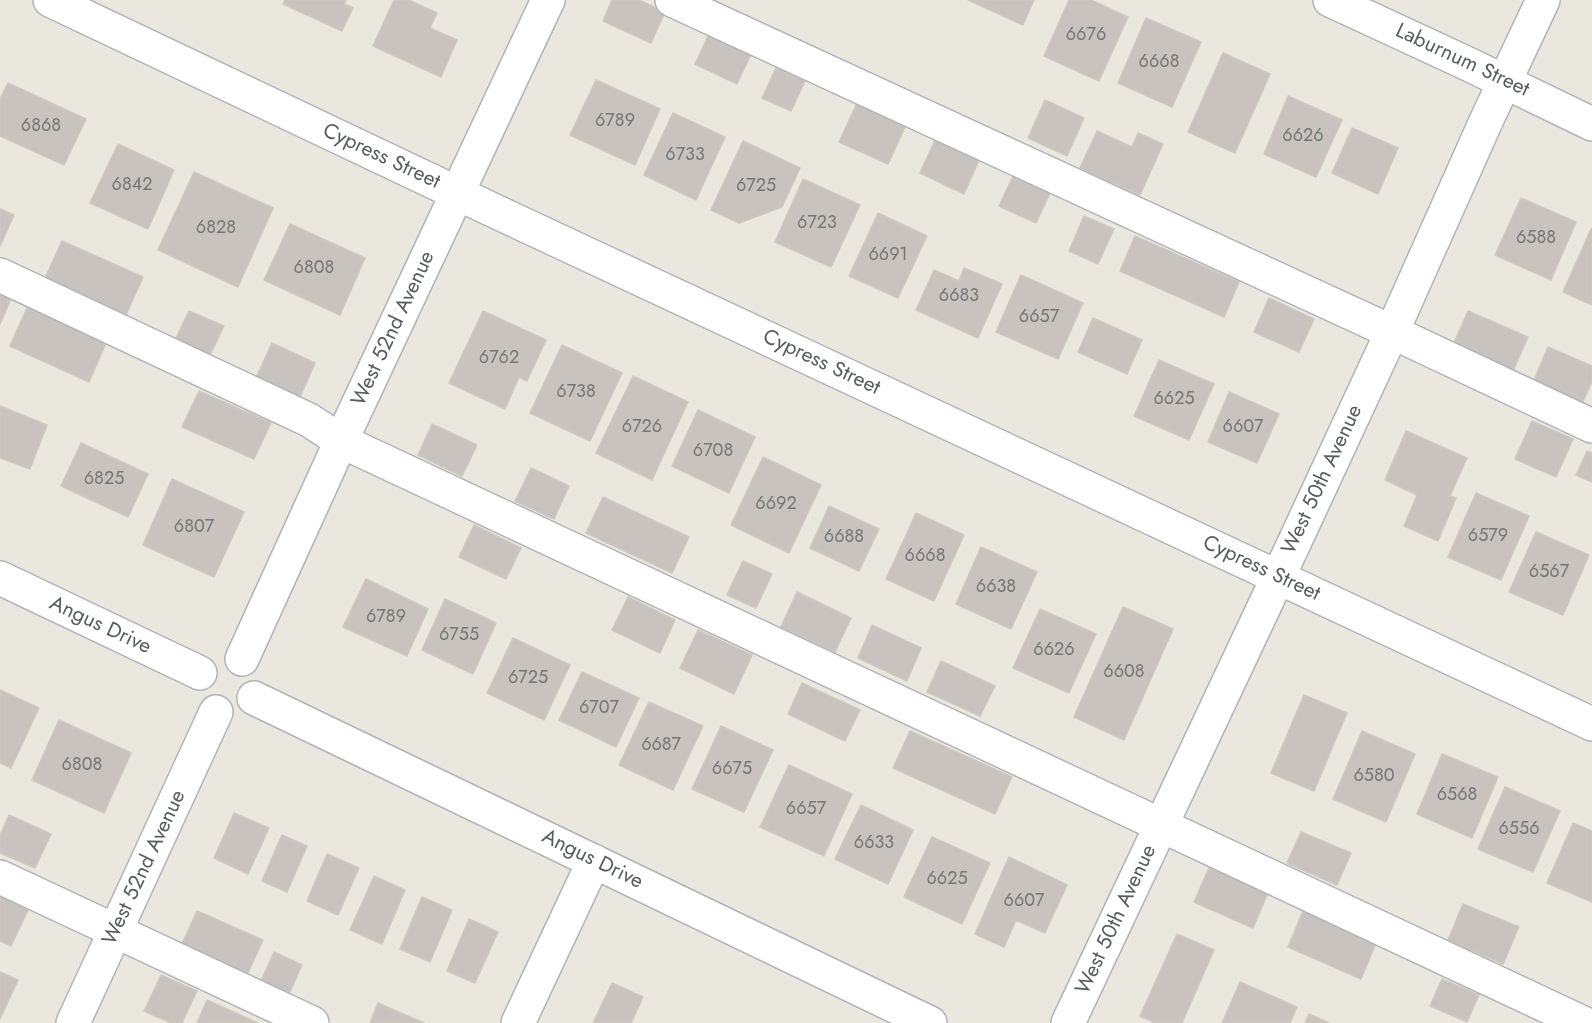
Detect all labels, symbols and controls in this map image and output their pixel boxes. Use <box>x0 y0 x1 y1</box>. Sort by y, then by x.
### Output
street label: Laburnum Street <box>1391 19 1533 103</box>
house number: 6676 <box>1066 25 1106 47</box>
house number: 6668 <box>1139 52 1179 74</box>
house number: 6789 <box>595 111 635 133</box>
house number: 6868 <box>21 116 61 138</box>
street label: Cypress Street <box>318 119 444 195</box>
house number: 6626 <box>1282 126 1324 148</box>
house number: 6733 <box>665 145 705 167</box>
house number: 6842 <box>112 175 152 197</box>
house number: 6725 <box>736 176 776 198</box>
house number: 6723 <box>797 213 837 235</box>
house number: 6828 <box>196 218 236 240</box>
house number: 6588 <box>1516 228 1556 250</box>
house number: 6691 <box>868 245 908 267</box>
street label: West 52nd Avenue <box>347 247 441 411</box>
house number: 6808 <box>294 258 334 280</box>
house number: 6683 <box>939 286 979 308</box>
house number: 6657 <box>1019 307 1059 329</box>
street label: Cypress Street <box>758 325 884 401</box>
house number: 6762 <box>479 348 519 370</box>
house number: 6738 <box>556 382 596 404</box>
house number: 6625 <box>1153 389 1195 411</box>
street label: West 50th Avenue <box>1277 401 1369 559</box>
house number: 6726 <box>622 417 662 439</box>
house number: 6607 <box>1223 417 1263 439</box>
house number: 6708 <box>693 441 733 463</box>
house number: 6825 <box>84 469 124 491</box>
house number: 6692 <box>755 494 797 516</box>
house number: 6807 <box>174 517 214 539</box>
house number: 6579 <box>1468 526 1508 548</box>
house number: 6688 <box>824 527 864 549</box>
street label: Cypress Street <box>1198 531 1324 607</box>
house number: 6668 <box>905 546 945 568</box>
house number: 6567 <box>1529 562 1569 584</box>
house number: 6638 <box>976 577 1016 599</box>
street label: Angus Drive <box>45 591 155 661</box>
house number: 6789 <box>366 607 406 629</box>
house number: 6755 <box>439 625 479 647</box>
house number: 6626 <box>1033 640 1075 662</box>
house number: 6608 <box>1103 662 1145 684</box>
house number: 6725 <box>508 668 548 690</box>
house number: 6707 <box>579 698 619 720</box>
house number: 6687 <box>641 735 681 757</box>
house number: 6808 <box>62 755 102 777</box>
house number: 6675 <box>712 759 752 781</box>
house number: 6580 <box>1353 766 1395 788</box>
house number: 6568 <box>1437 785 1477 807</box>
street label: West 52nd Avenue <box>98 786 192 950</box>
house number: 6657 <box>786 799 826 821</box>
house number: 6556 <box>1498 819 1540 841</box>
street label: Angus Drive <box>537 825 647 895</box>
house number: 6633 <box>854 833 894 855</box>
street label: West 50th Avenue <box>1071 841 1163 999</box>
house number: 6625 <box>926 869 968 891</box>
house number: 6607 <box>1004 891 1044 913</box>

